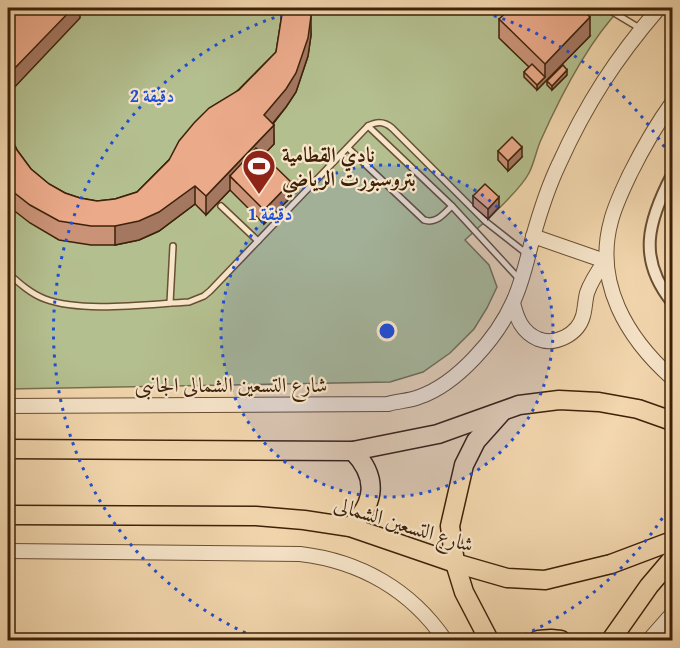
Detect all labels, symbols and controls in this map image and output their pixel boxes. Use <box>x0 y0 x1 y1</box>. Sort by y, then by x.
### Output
text: 2 دقيقة <box>130 82 174 109</box>
place label: نادي القطامية بتروسبورت الرياضي <box>282 139 416 199</box>
sports icon: نادي القطامية بتروسبورت الرياضي <box>241 148 277 195</box>
text: 1 دقيقة <box>248 200 292 227</box>
centre of rings <box>377 321 397 341</box>
street label: شارع التسعين الشمالى الجانبى <box>134 369 328 403</box>
street label: شارع التسعين الشمالى <box>330 488 478 563</box>

